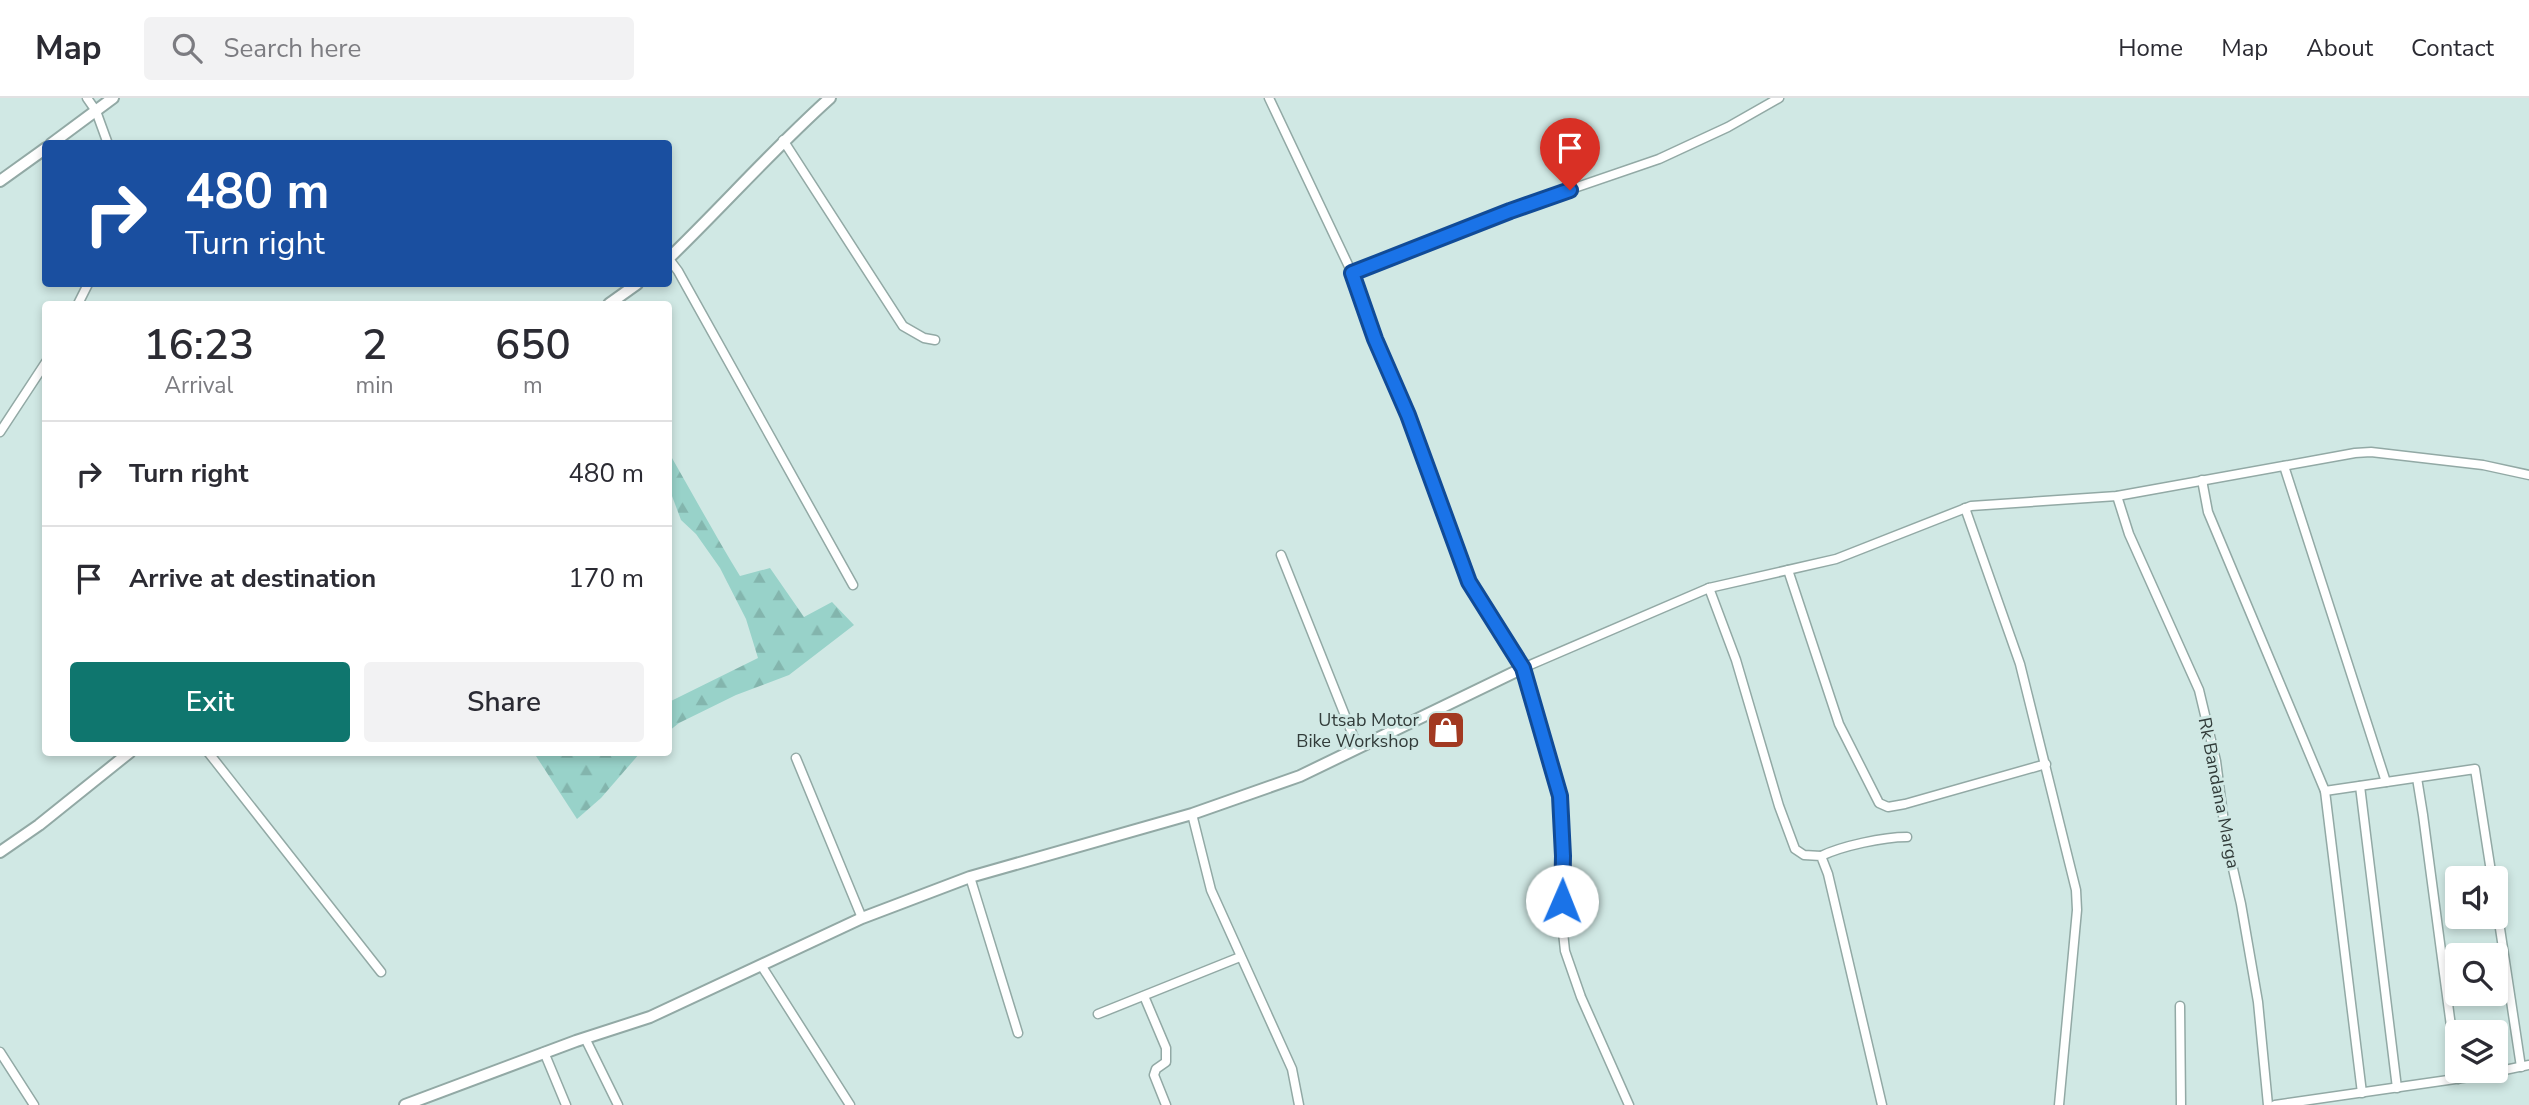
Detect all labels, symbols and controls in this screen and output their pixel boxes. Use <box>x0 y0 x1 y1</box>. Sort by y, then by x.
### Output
search box <box>144 17 634 80</box>
text: Map <box>35 26 102 71</box>
icon: search <box>168 29 206 67</box>
text: Search here <box>224 31 361 66</box>
text: Home <box>2118 32 2183 64</box>
text: Map <box>2221 32 2268 64</box>
text: About <box>2306 32 2373 64</box>
text: Contact <box>2411 32 2494 64</box>
pin <box>1540 118 1600 190</box>
icon: arrive <box>1551 129 1589 167</box>
text: 480 m <box>185 158 329 225</box>
icon: right <box>70 168 161 259</box>
text: Turn right <box>185 222 325 265</box>
text: 16:23 <box>143 317 254 374</box>
text: 2 <box>362 317 387 374</box>
text: 650 <box>495 317 571 374</box>
text: Arrival <box>164 370 233 401</box>
text: min <box>356 370 394 401</box>
text: m <box>523 370 543 401</box>
icon: right <box>70 455 108 493</box>
text: Turn right <box>129 456 248 491</box>
text: 480 m <box>568 456 644 491</box>
icon: arrive <box>70 560 108 598</box>
text: Arrive at destination <box>129 561 376 596</box>
text: 170 m <box>568 561 644 596</box>
button: Exit <box>70 662 350 742</box>
button: Share <box>364 662 644 742</box>
place label: Utsab Motor Bike Workshop <box>1296 708 1420 753</box>
shop icon: Utsab Motor Bike Workshop <box>1425 709 1467 751</box>
street label: Rk Bandana Marga <box>2193 715 2245 871</box>
position arrow <box>1525 864 1599 938</box>
map controls <box>2445 866 2508 1083</box>
button: sound <box>2445 866 2508 929</box>
button: search <box>2445 943 2508 1006</box>
button: layers <box>2445 1020 2508 1083</box>

